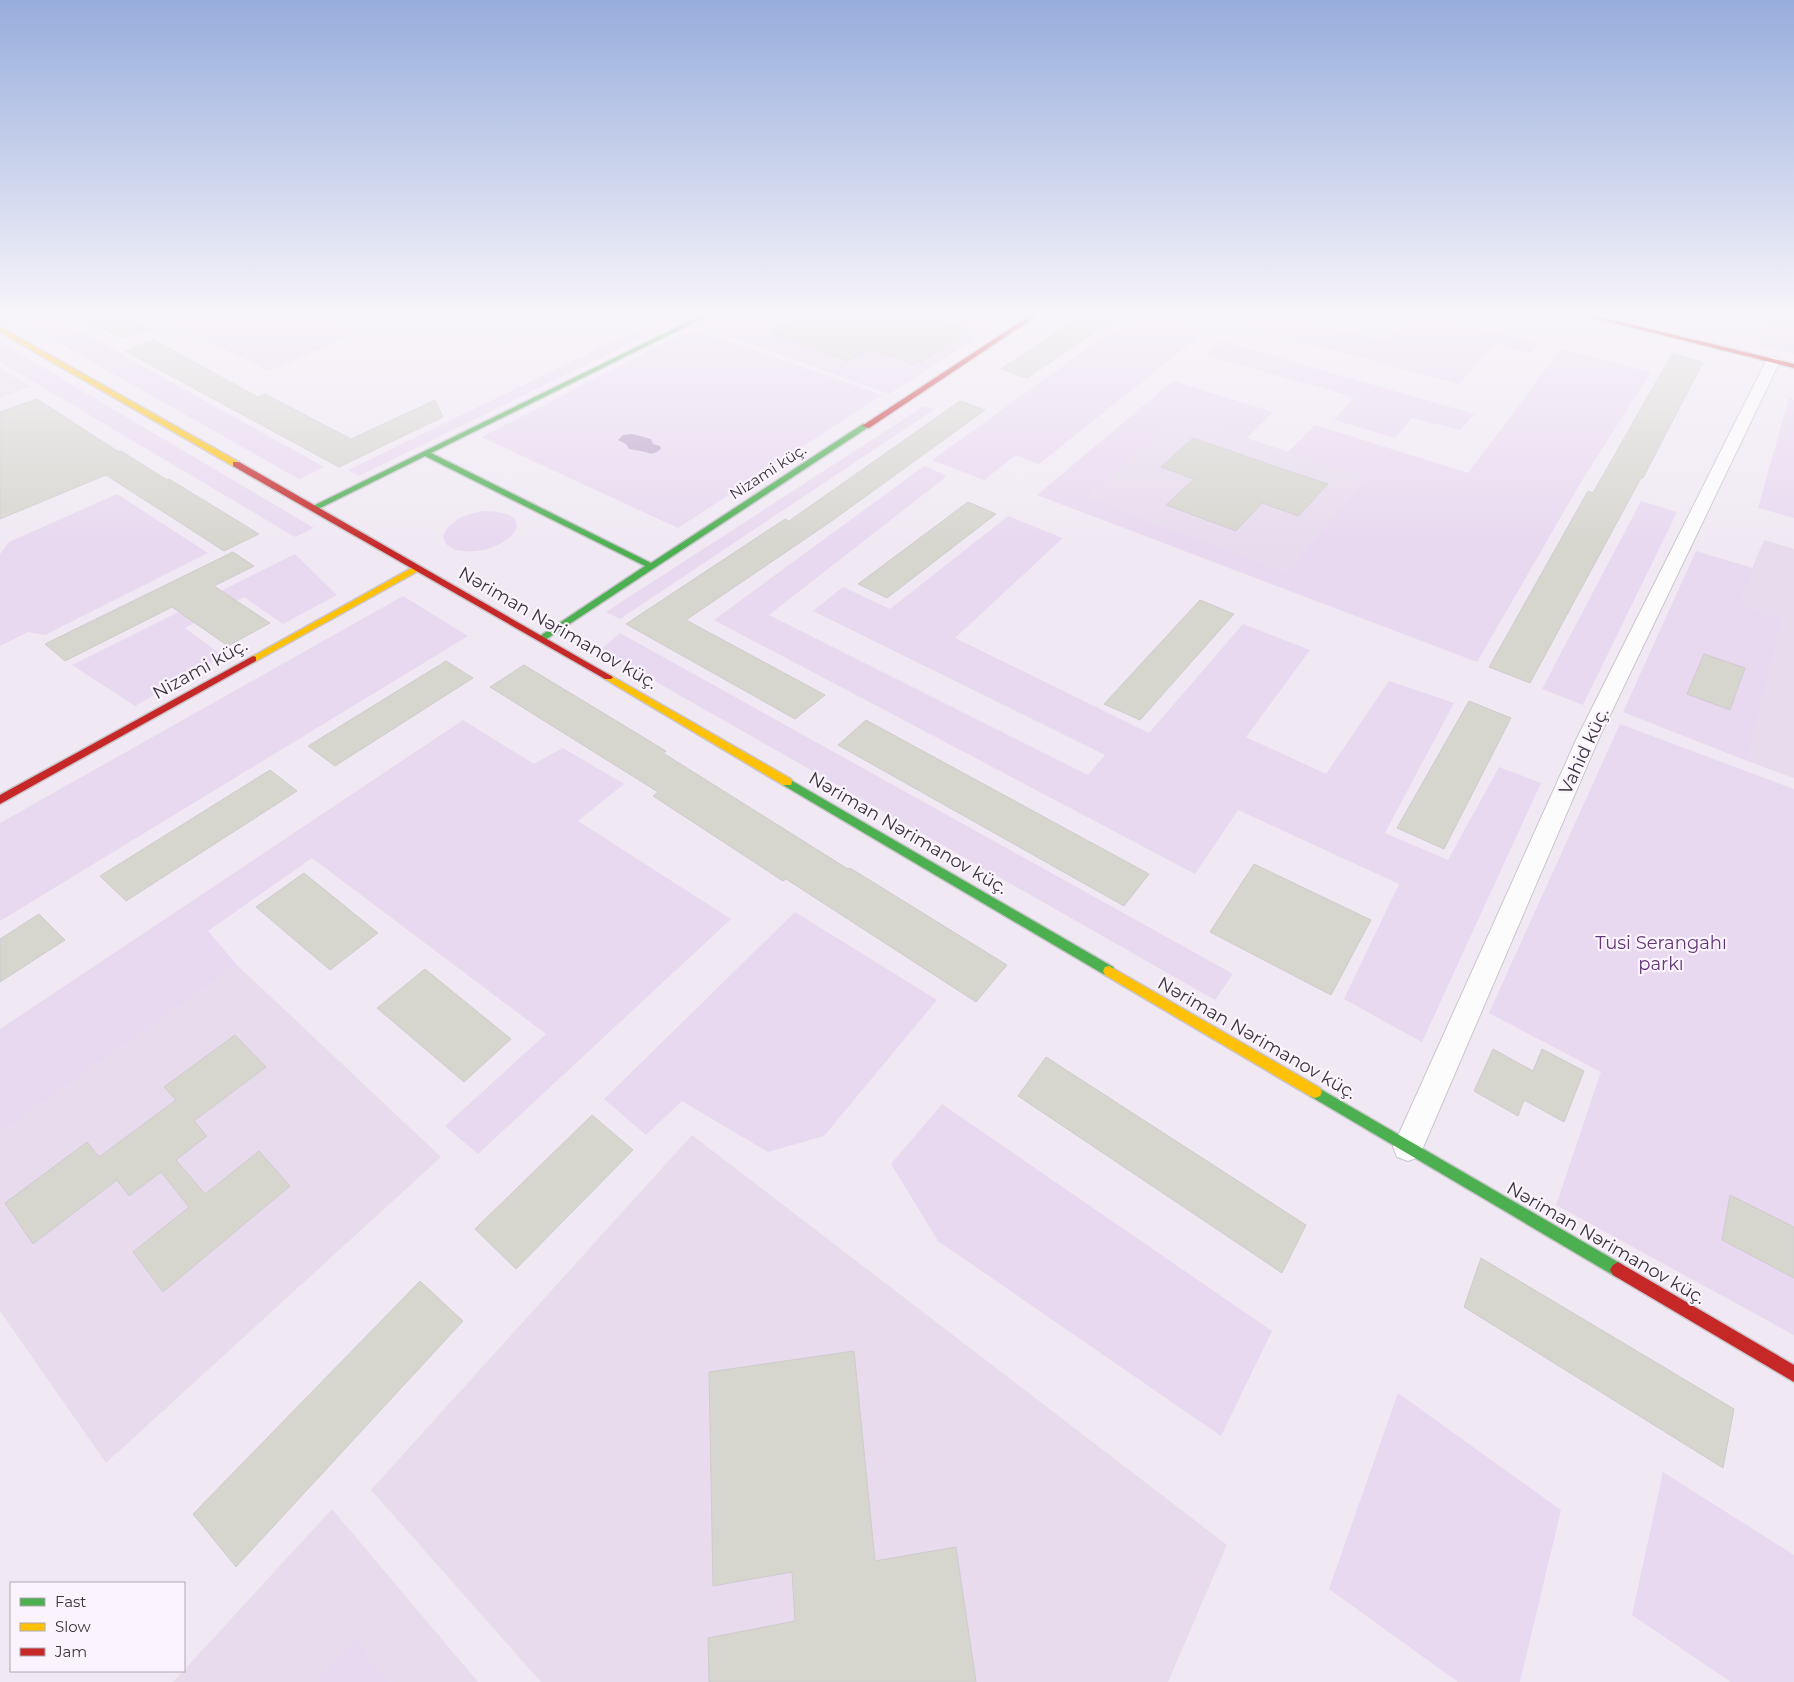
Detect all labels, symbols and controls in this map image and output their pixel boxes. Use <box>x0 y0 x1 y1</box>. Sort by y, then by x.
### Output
street label: Nizami küç. <box>726 440 810 503</box>
street label: Nəriman Nərimanov küç. <box>455 562 661 694</box>
street label: Nizami küç. <box>149 634 251 704</box>
street label: Vahid küç. <box>1554 704 1614 798</box>
street label: Nəriman Nərimanov küç. <box>805 767 1011 899</box>
park label: Tusi Serangahı parkı <box>1595 932 1727 975</box>
street label: Nəriman Nərimanov küç. <box>1154 972 1360 1104</box>
street label: Nəriman Nərimanov küç. <box>1503 1177 1709 1309</box>
legend <box>10 1582 185 1672</box>
text: Fast <box>55 1592 86 1611</box>
text: Slow <box>55 1617 91 1636</box>
text: Jam <box>54 1642 87 1661</box>

